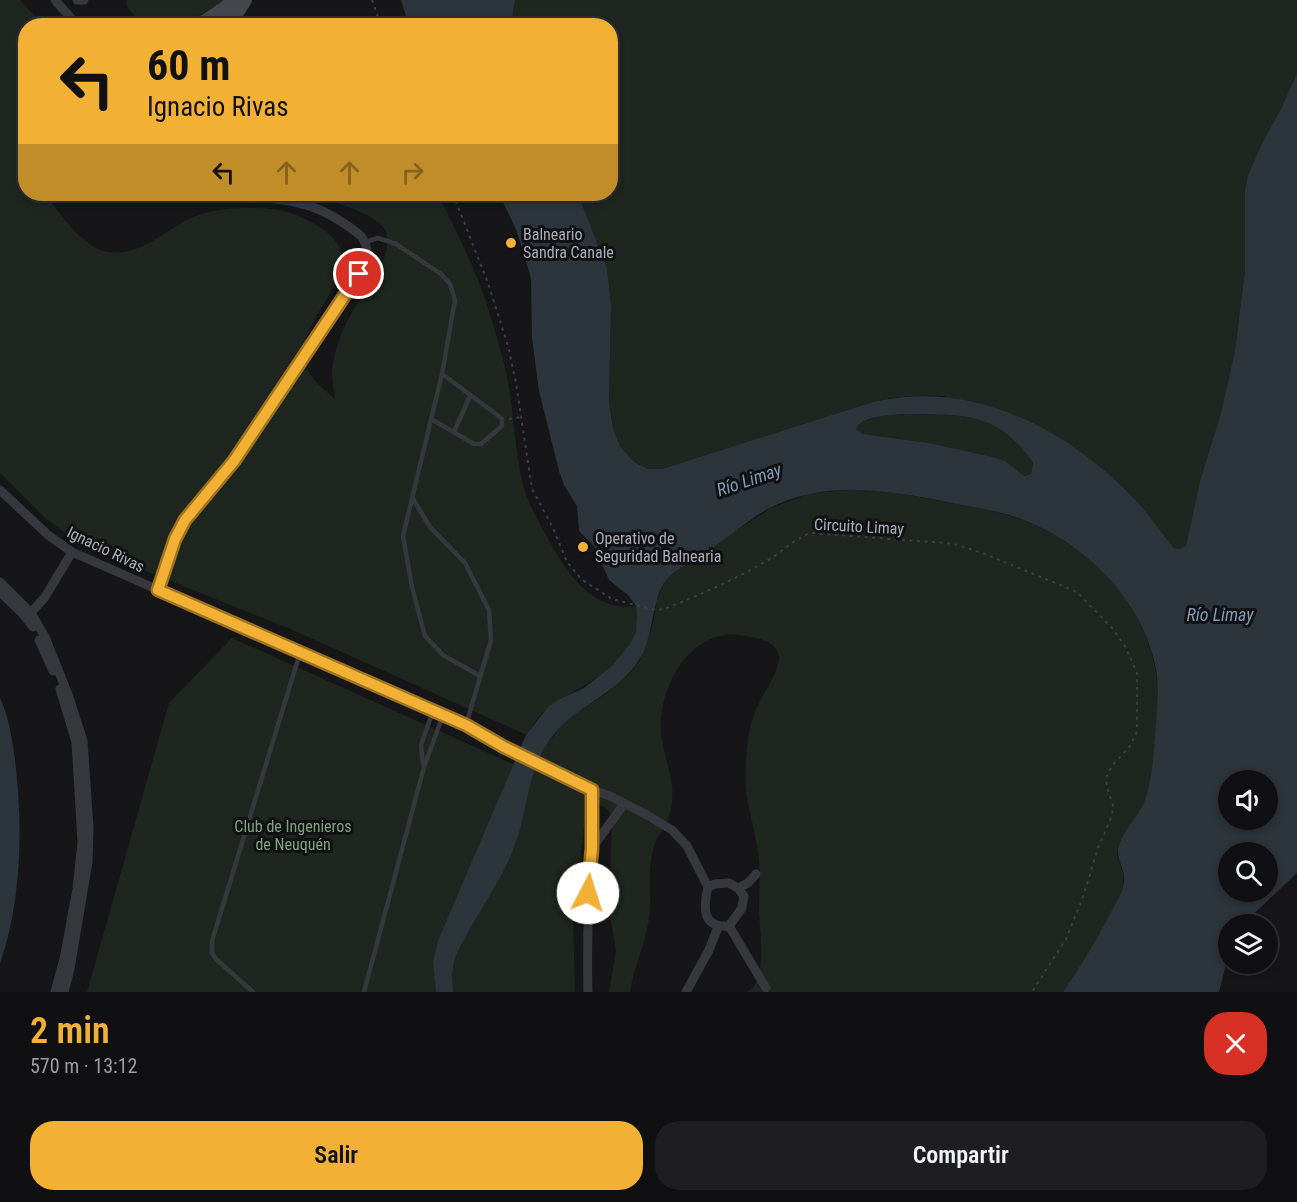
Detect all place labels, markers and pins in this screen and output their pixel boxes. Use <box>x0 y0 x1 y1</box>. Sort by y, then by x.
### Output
place label: Balneario Sandra Canale <box>523 225 614 262</box>
marker: Balneario Sandra Canale <box>504 236 518 250</box>
pin <box>333 248 384 299</box>
place label: Operativo de Seguridad Balnearia <box>595 529 721 566</box>
marker: Operativo de Seguridad Balnearia <box>576 540 590 554</box>

